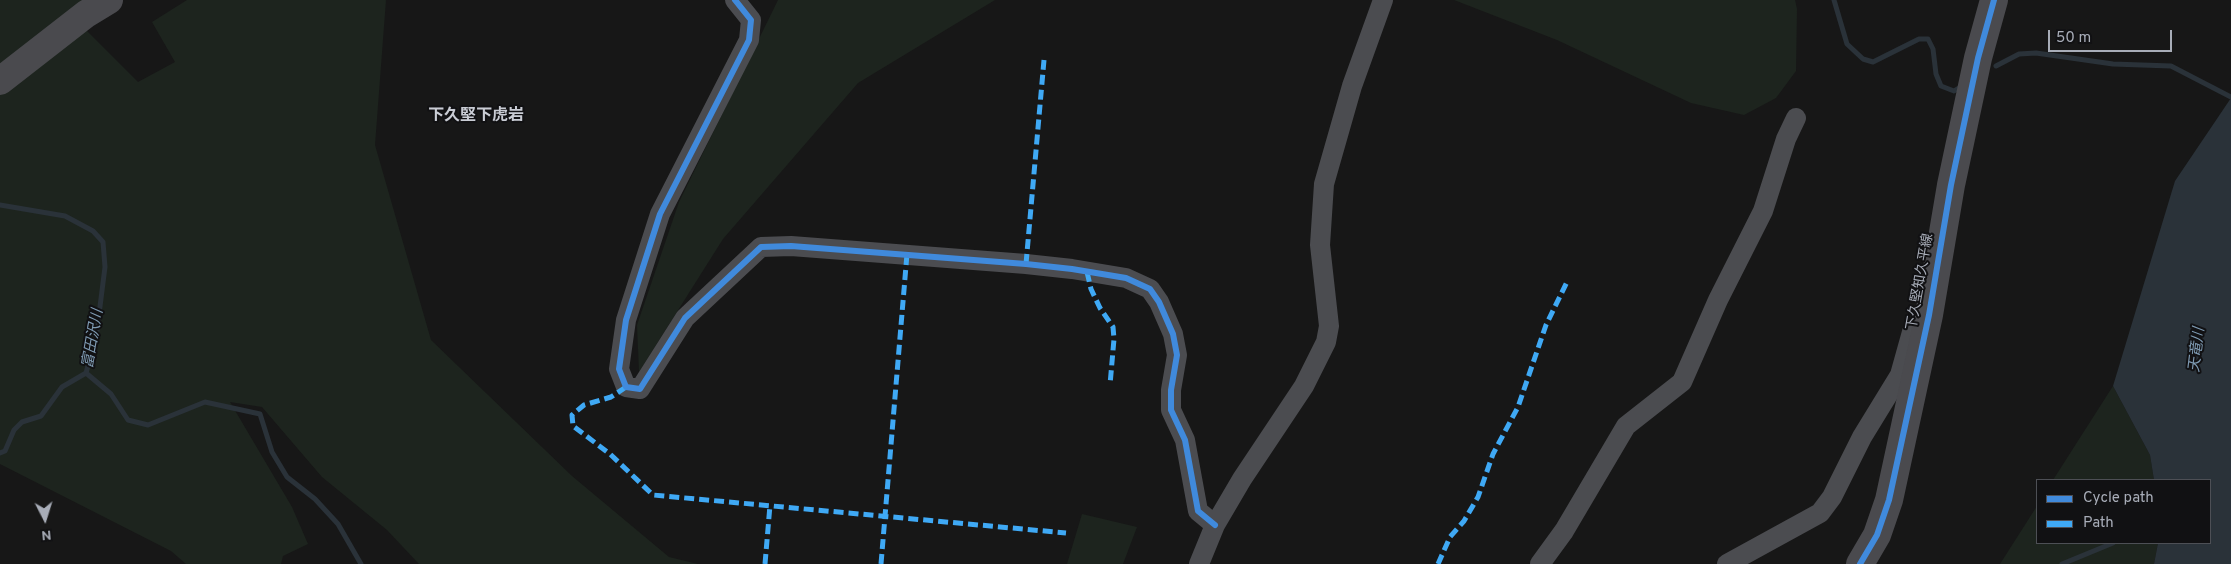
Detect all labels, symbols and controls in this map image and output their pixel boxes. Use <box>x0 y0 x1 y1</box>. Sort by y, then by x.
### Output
scale bar <box>2051 20 2175 52</box>
text: 50 m <box>2056 29 2091 48</box>
district label: 下久堅下虎岩 <box>428 107 524 127</box>
street label: 下久堅知久平線 <box>1904 232 1938 332</box>
water label: 富田沢川 <box>80 308 108 370</box>
water label: 天竜川 <box>2186 327 2210 373</box>
legend <box>2036 479 2211 544</box>
text: Cycle path <box>2083 489 2154 508</box>
north arrow <box>20 494 70 544</box>
text: Path <box>2083 514 2114 533</box>
text: N <box>41 526 52 543</box>

